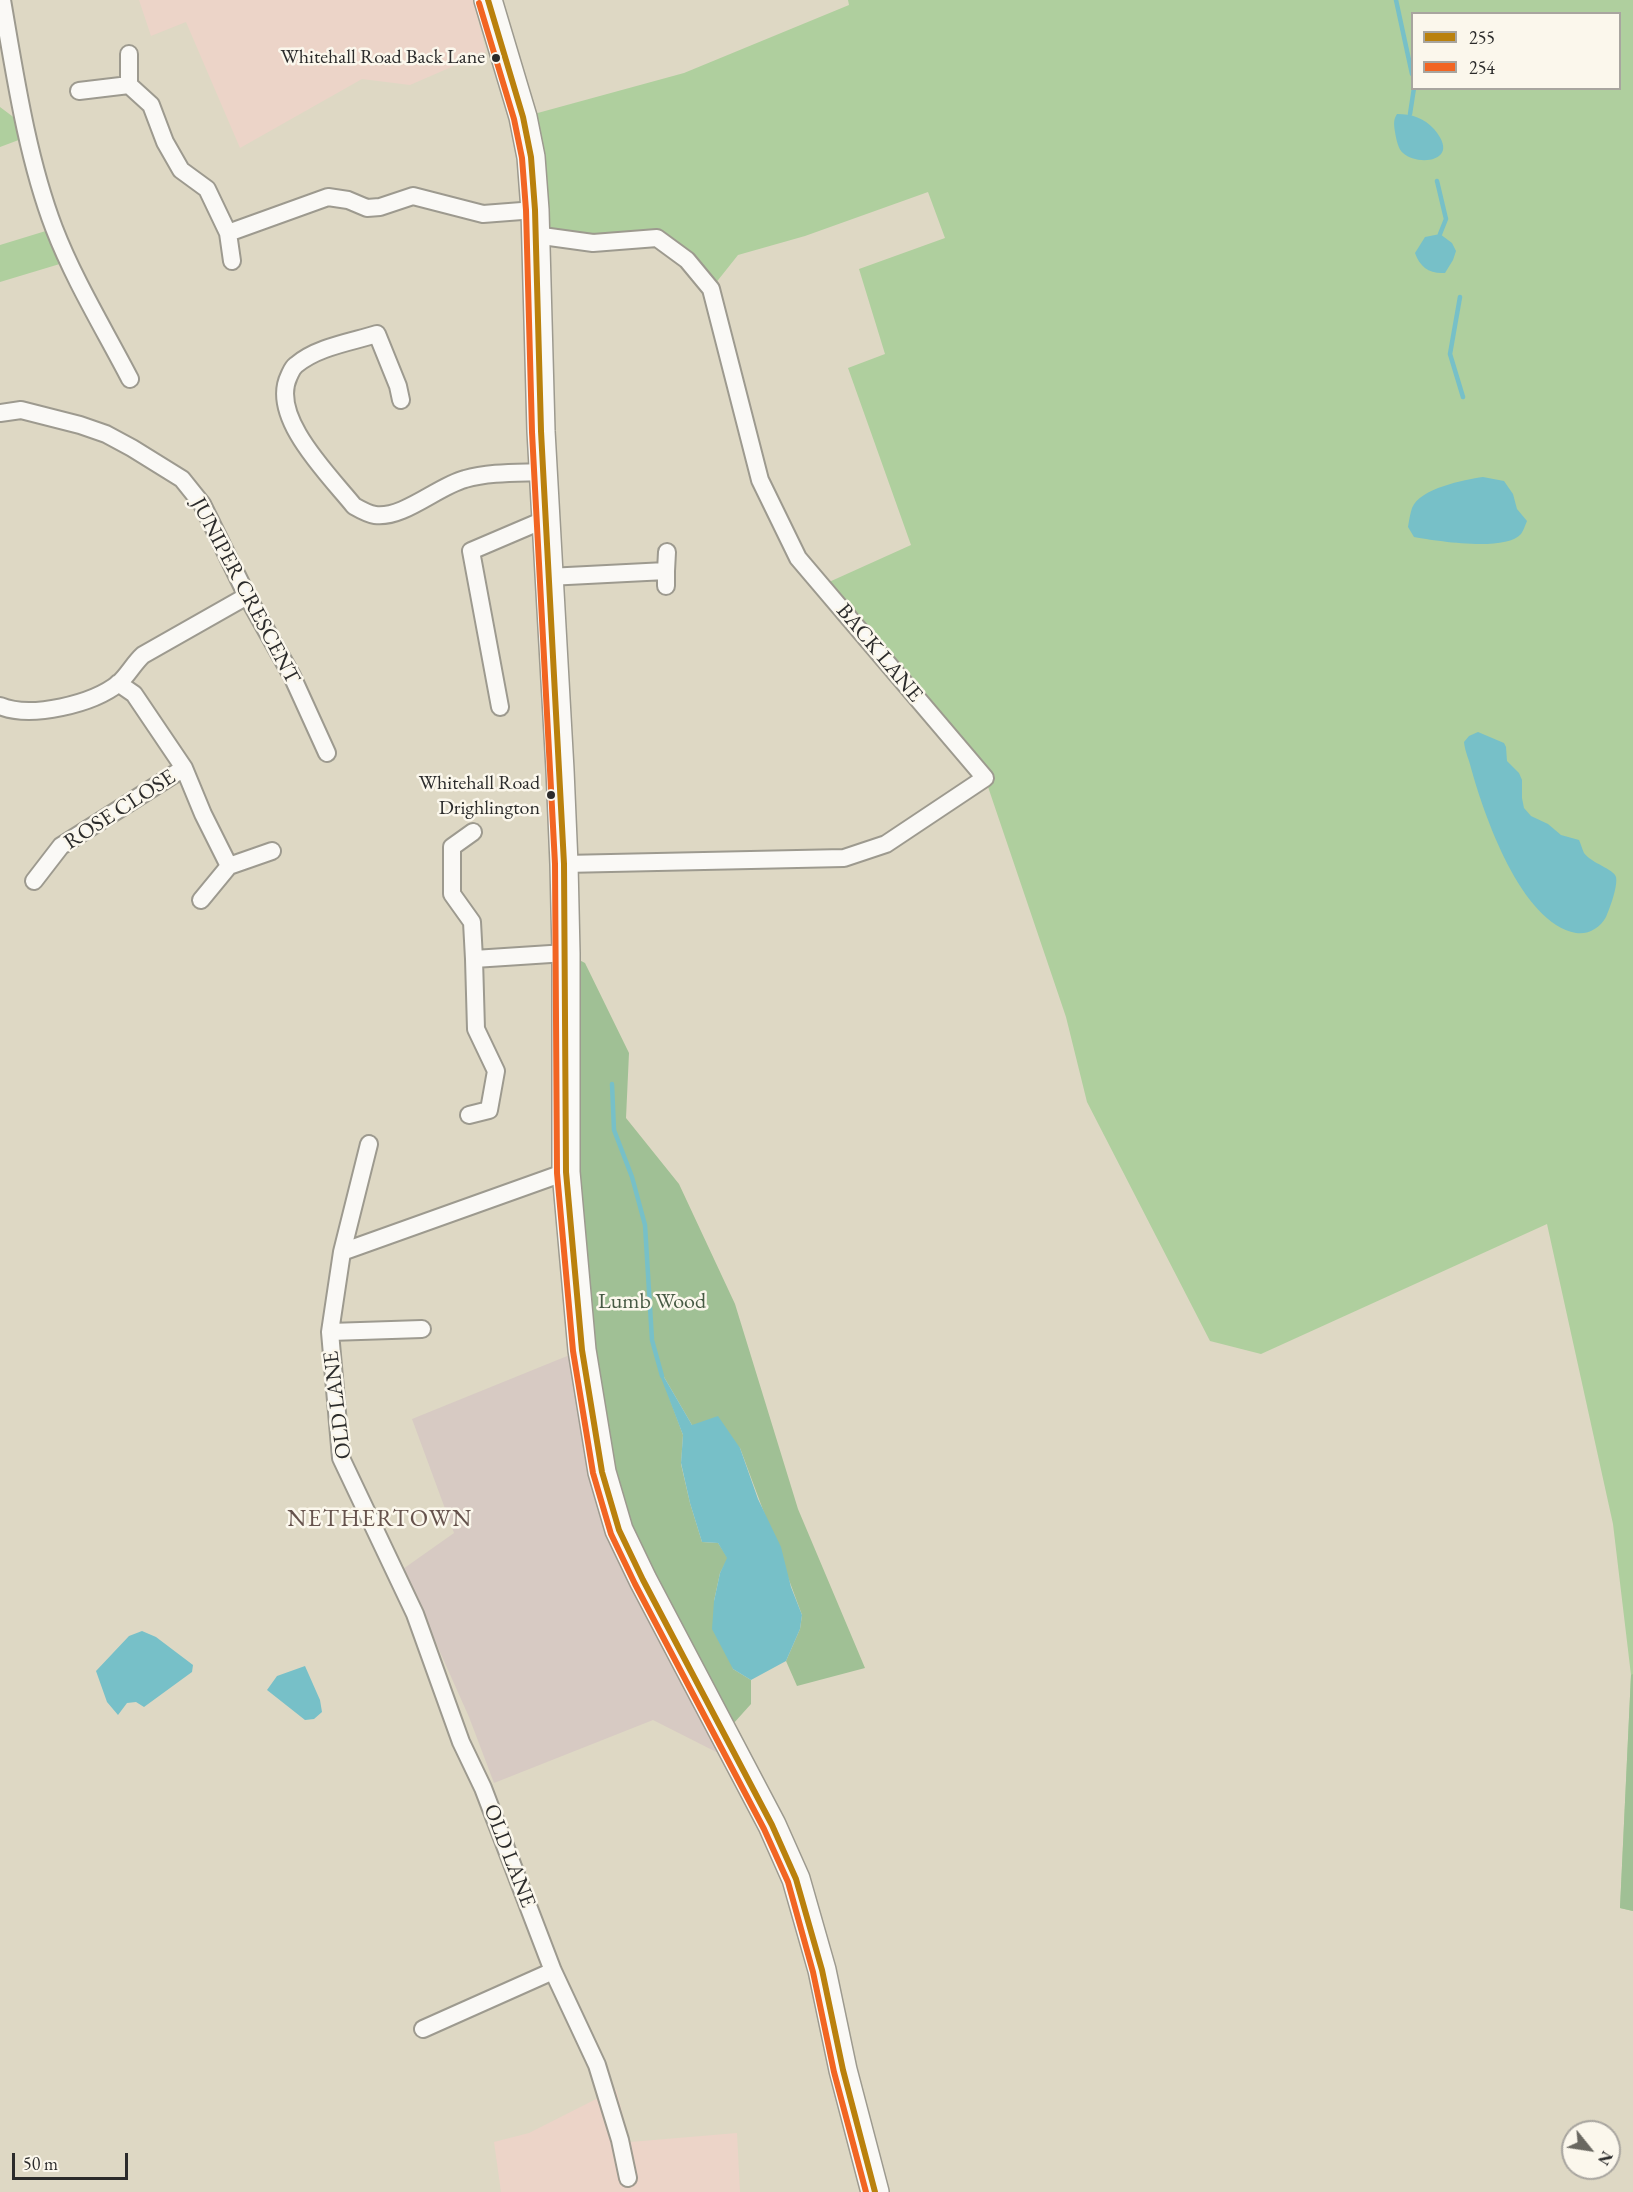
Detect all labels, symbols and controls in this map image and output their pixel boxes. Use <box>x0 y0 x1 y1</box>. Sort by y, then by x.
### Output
legend <box>1411 12 1621 90</box>
text: 255 <box>1469 26 1495 49</box>
place label: Whitehall Road Back Lane <box>280 46 485 70</box>
marker: Whitehall Road Back Lane <box>490 52 502 64</box>
text: 254 <box>1469 56 1495 79</box>
street label: JUNIPER CRESCENT <box>185 493 305 689</box>
street label: BACK LANE <box>830 598 928 708</box>
street label: ROSE CLOSE <box>59 764 181 856</box>
place label: Whitehall Road Drighlington <box>419 772 540 819</box>
marker: Whitehall Road Drighlington <box>545 789 557 801</box>
park label: Lumb Wood <box>598 1289 706 1315</box>
street label: OLD LANE <box>318 1350 358 1460</box>
district label: NETHERTOWN <box>287 1505 473 1533</box>
street label: OLD LANE <box>477 1801 541 1911</box>
north arrow <box>1561 2120 1621 2180</box>
scale bar <box>15 2141 130 2179</box>
text: N <box>1593 2147 1618 2169</box>
text: 50 m <box>23 2152 58 2175</box>

